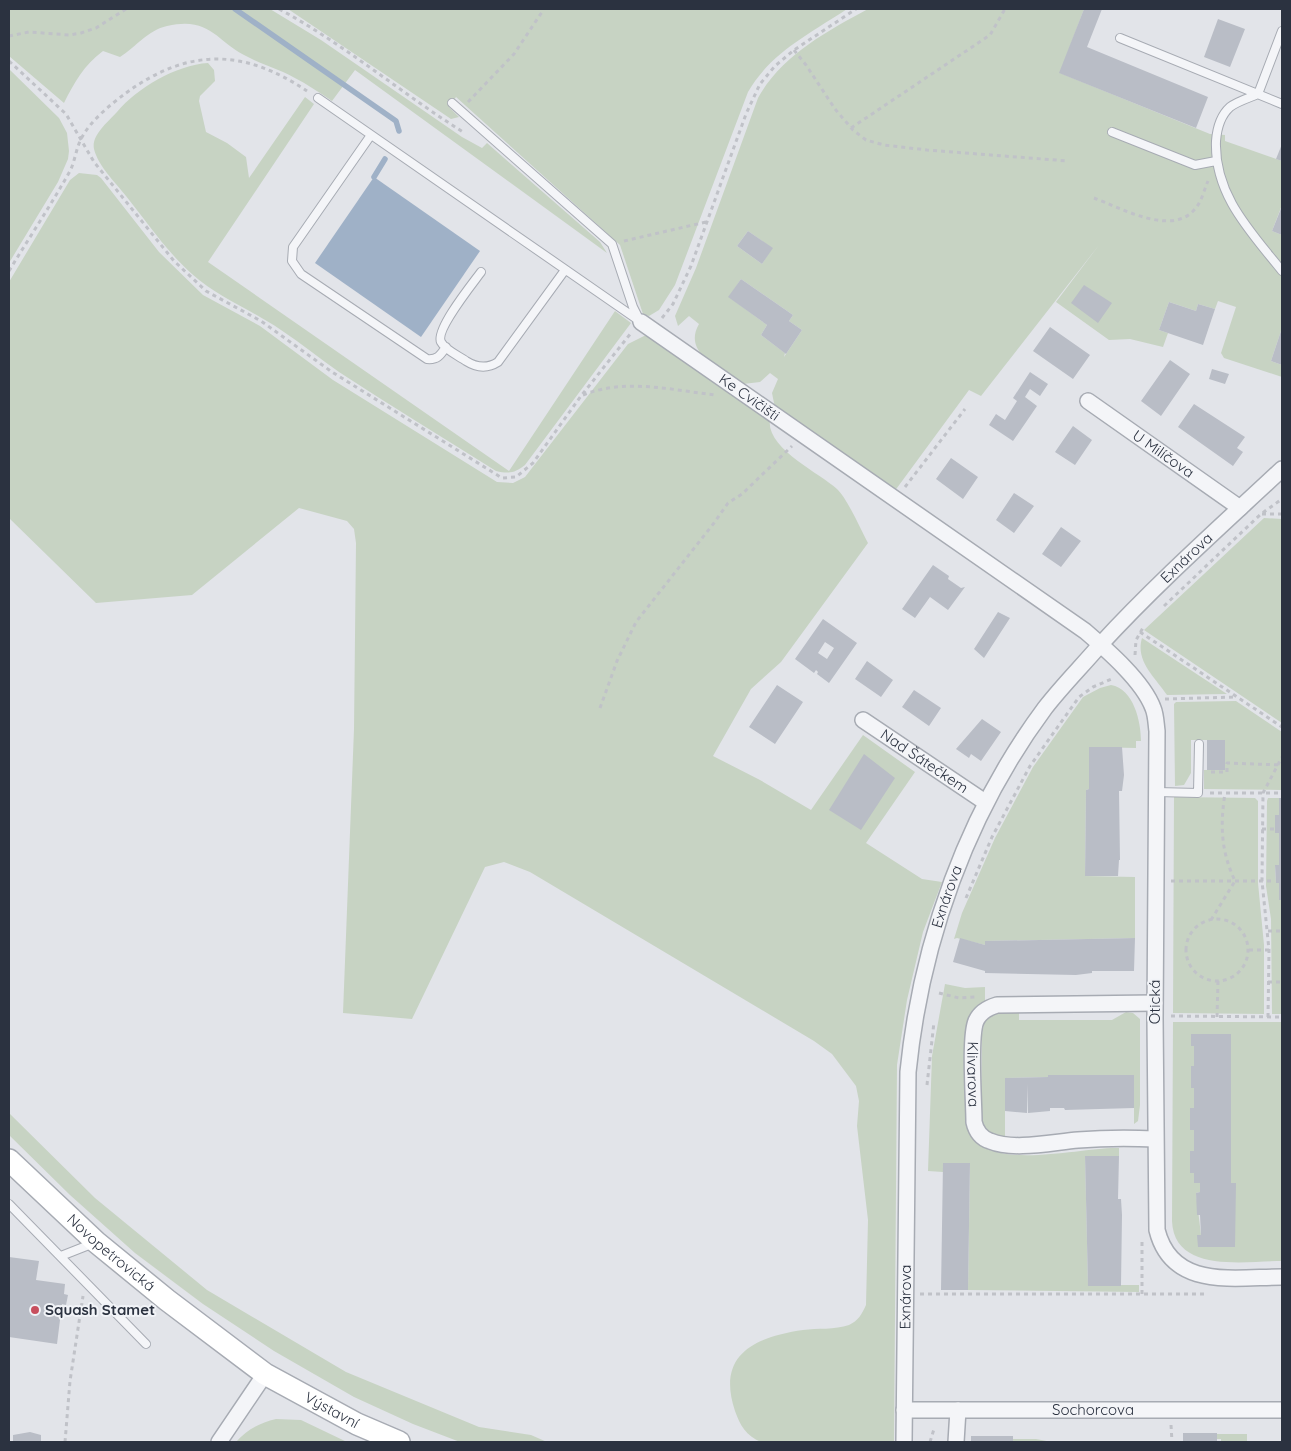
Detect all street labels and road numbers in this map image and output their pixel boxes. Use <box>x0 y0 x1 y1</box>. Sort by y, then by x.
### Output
street label: Ke Cvičišti <box>716 369 784 425</box>
street label: U Milíčova <box>1129 425 1198 482</box>
street label: Exnárova <box>1156 528 1216 587</box>
street label: Nad Šátečkem <box>877 725 972 797</box>
street label: Exnárova <box>927 862 966 930</box>
street label: Otická <box>1145 980 1164 1024</box>
street label: Klivarova <box>963 1041 984 1107</box>
street label: Novopetrovická <box>63 1210 159 1295</box>
street label: Exnárova <box>895 1264 915 1330</box>
street label: Výstavní <box>301 1387 363 1433</box>
street label: Sochorcova <box>1052 1400 1134 1419</box>

